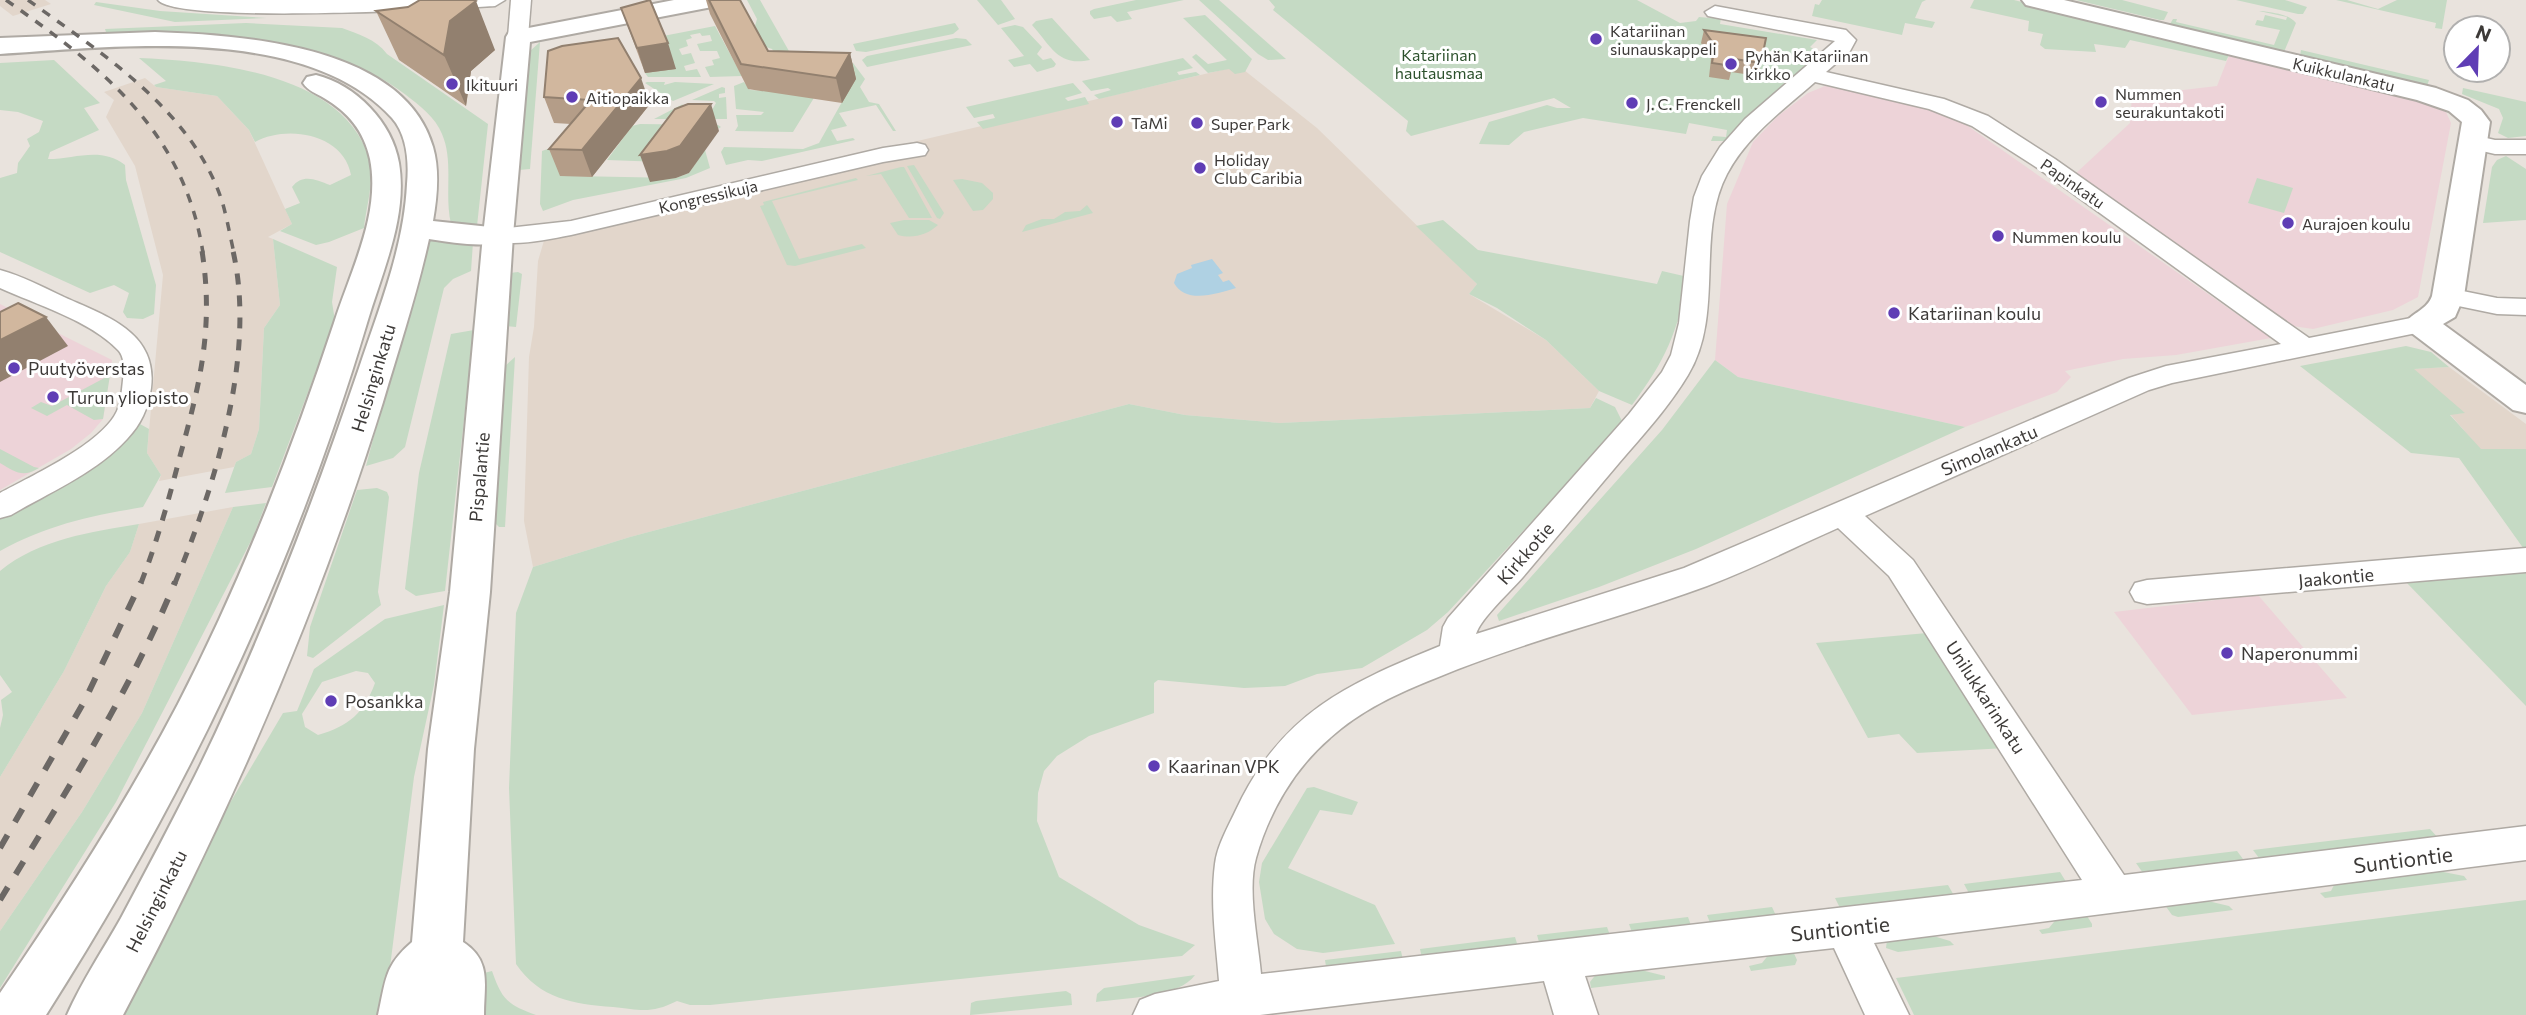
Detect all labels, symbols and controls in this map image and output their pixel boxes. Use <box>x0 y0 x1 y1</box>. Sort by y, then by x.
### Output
north arrow <box>2442 14 2512 84</box>
text: N <box>2473 20 2495 46</box>
place label: Katariinan siunauskappeli <box>1610 21 1717 58</box>
marker: Katariinan siunauskappeli <box>1588 31 1604 47</box>
park label: Katariinan hautausmaa <box>1395 45 1483 82</box>
place label: Pyhän Katariinan kirkko <box>1745 46 1868 83</box>
street label: Kuikkulankatu <box>2291 53 2397 95</box>
marker: Pyhän Katariinan kirkko <box>1723 56 1739 72</box>
place label: Ikituuri <box>466 75 518 94</box>
marker: Ikituuri <box>444 76 460 92</box>
place label: Nummen seurakuntakoti <box>2115 84 2224 121</box>
place label: Aitiopaikka <box>586 88 669 107</box>
marker: Aitiopaikka <box>564 89 580 105</box>
place label: J. C. Frenckell <box>1646 94 1741 113</box>
marker: Nummen seurakuntakoti <box>2093 94 2109 110</box>
marker: J. C. Frenckell <box>1624 95 1640 111</box>
place label: TaMi <box>1131 113 1168 132</box>
marker: TaMi <box>1109 114 1125 130</box>
place label: Super Park <box>1211 114 1290 133</box>
marker: Super Park <box>1189 115 1205 131</box>
place label: Holiday Club Caribia <box>1214 150 1302 187</box>
street label: Papinkatu <box>2037 154 2109 212</box>
marker: Holiday Club Caribia <box>1192 160 1208 176</box>
street label: Kongressikuja <box>657 175 759 217</box>
place label: Aurajoen koulu <box>2302 214 2411 233</box>
marker: Aurajoen koulu <box>2280 215 2296 231</box>
place label: Nummen koulu <box>2012 227 2121 246</box>
marker: Nummen koulu <box>1990 228 2006 244</box>
place label: Katariinan koulu <box>1908 302 2041 324</box>
marker: Katariinan koulu <box>1886 305 1902 321</box>
street label: Helsinginkatu <box>346 321 400 435</box>
place label: Puutyöverstas <box>28 357 145 379</box>
marker: Puutyöverstas <box>6 360 22 376</box>
place label: Turun yliopisto <box>67 386 189 408</box>
marker: Turun yliopisto <box>45 389 61 405</box>
street label: Simolankatu <box>1938 420 2040 480</box>
street label: Pispalantie <box>464 431 494 523</box>
street label: Kirkkotie <box>1492 517 1558 589</box>
street label: Jaakontie <box>2297 563 2375 591</box>
street label: Unilukkarinkatu <box>1941 636 2031 758</box>
place label: Naperonummi <box>2241 642 2358 664</box>
marker: Naperonummi <box>2219 645 2235 661</box>
place label: Posankka <box>345 690 423 712</box>
marker: Posankka <box>323 693 339 709</box>
place label: Kaarinan VPK <box>1168 755 1280 777</box>
marker: Kaarinan VPK <box>1146 758 1162 774</box>
street label: Suntiontie <box>2352 841 2454 877</box>
street label: Helsinginkatu <box>121 846 191 956</box>
street label: Suntiontie <box>1789 910 1891 946</box>

